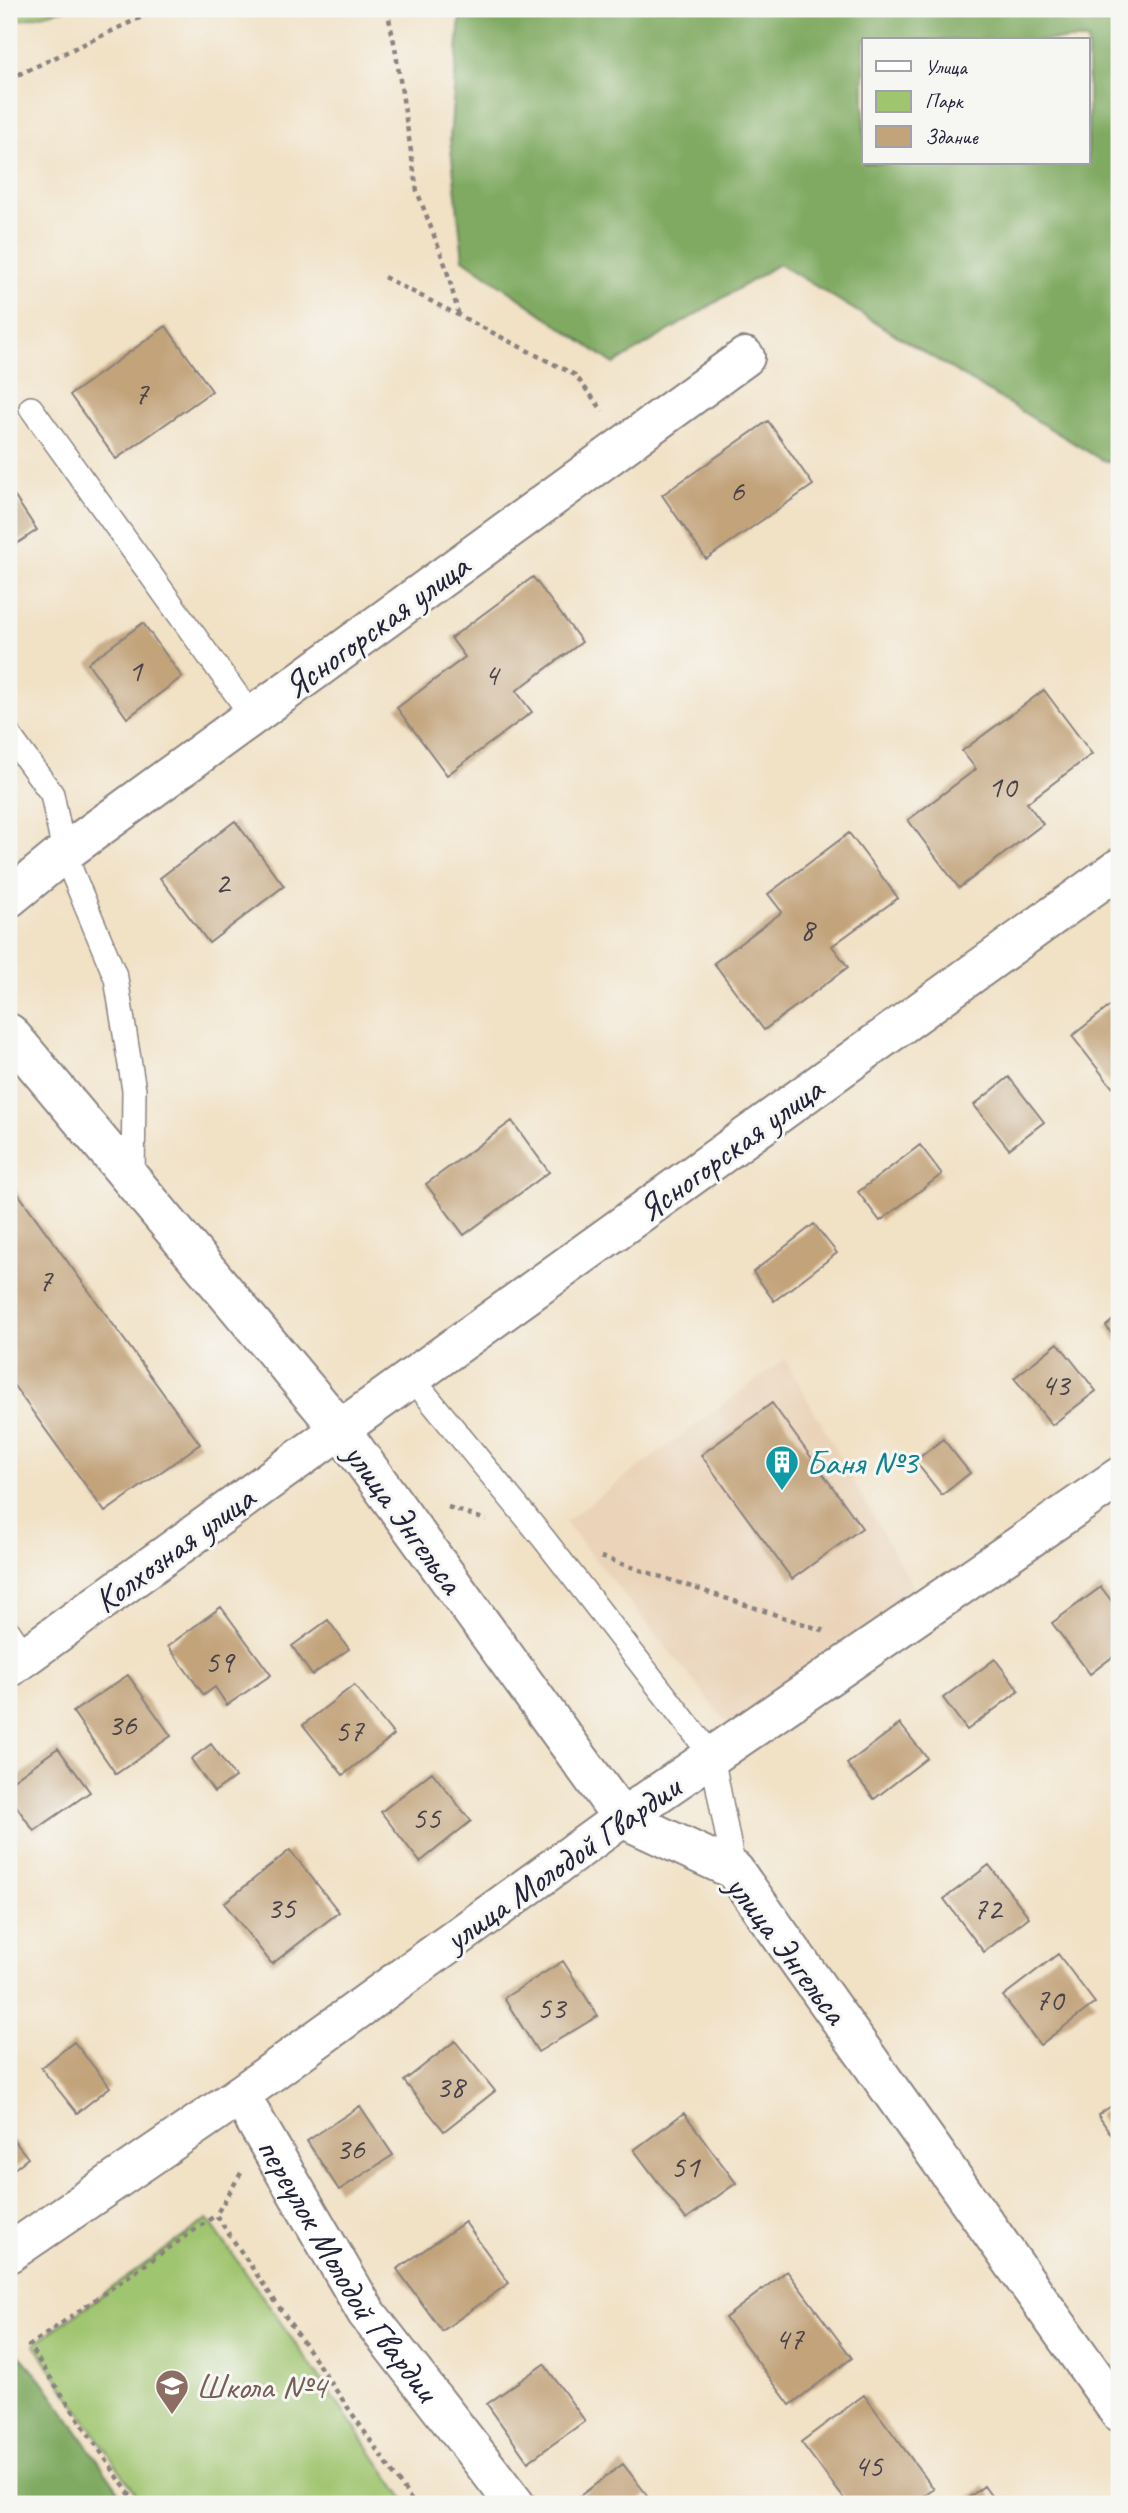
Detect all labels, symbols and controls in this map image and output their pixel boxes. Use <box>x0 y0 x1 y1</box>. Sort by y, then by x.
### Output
legend <box>862 38 1090 164</box>
text: Улица <box>925 54 968 80</box>
text: Парк <box>925 88 965 114</box>
text: Здание <box>925 124 979 150</box>
house number: 7 <box>134 373 150 414</box>
house number: 6 <box>730 470 746 511</box>
street label: Ясногорская улица <box>275 542 480 709</box>
house number: 1 <box>128 650 144 691</box>
house number: 4 <box>484 654 502 695</box>
house number: 10 <box>988 766 1019 807</box>
house number: 2 <box>215 862 232 903</box>
house number: 8 <box>800 909 817 950</box>
street label: Ясногорская улица <box>629 1065 834 1232</box>
house number: 7 <box>38 1260 54 1301</box>
house number: 43 <box>1041 1364 1072 1405</box>
street label: улица Энгельса <box>333 1432 475 1604</box>
place label: Баня №3 <box>806 1440 920 1485</box>
building icon: Баня №3 <box>763 1443 801 1492</box>
street label: Колхозная улица <box>85 1474 266 1623</box>
house number: 59 <box>205 1641 236 1682</box>
house number: 36 <box>108 1704 138 1745</box>
house number: 57 <box>335 1710 365 1751</box>
street label: улица Молодой Гвардии <box>434 1763 692 1963</box>
house number: 55 <box>412 1797 442 1838</box>
street label: улица Энгельса <box>714 1864 859 2035</box>
house number: 35 <box>267 1887 297 1928</box>
house number: 72 <box>973 1888 1004 1929</box>
house number: 70 <box>1035 1979 1066 2020</box>
house number: 53 <box>537 1987 568 2028</box>
house number: 38 <box>436 2066 467 2107</box>
house number: 36 <box>336 2128 366 2169</box>
street label: переулок Молодой Гвардии <box>246 2129 451 2413</box>
house number: 51 <box>671 2146 701 2187</box>
house number: 47 <box>775 2318 805 2359</box>
place label: Школа №4 <box>196 2364 330 2409</box>
school or university icon: Школа №4 <box>153 2367 191 2416</box>
house number: 45 <box>854 2445 884 2486</box>

